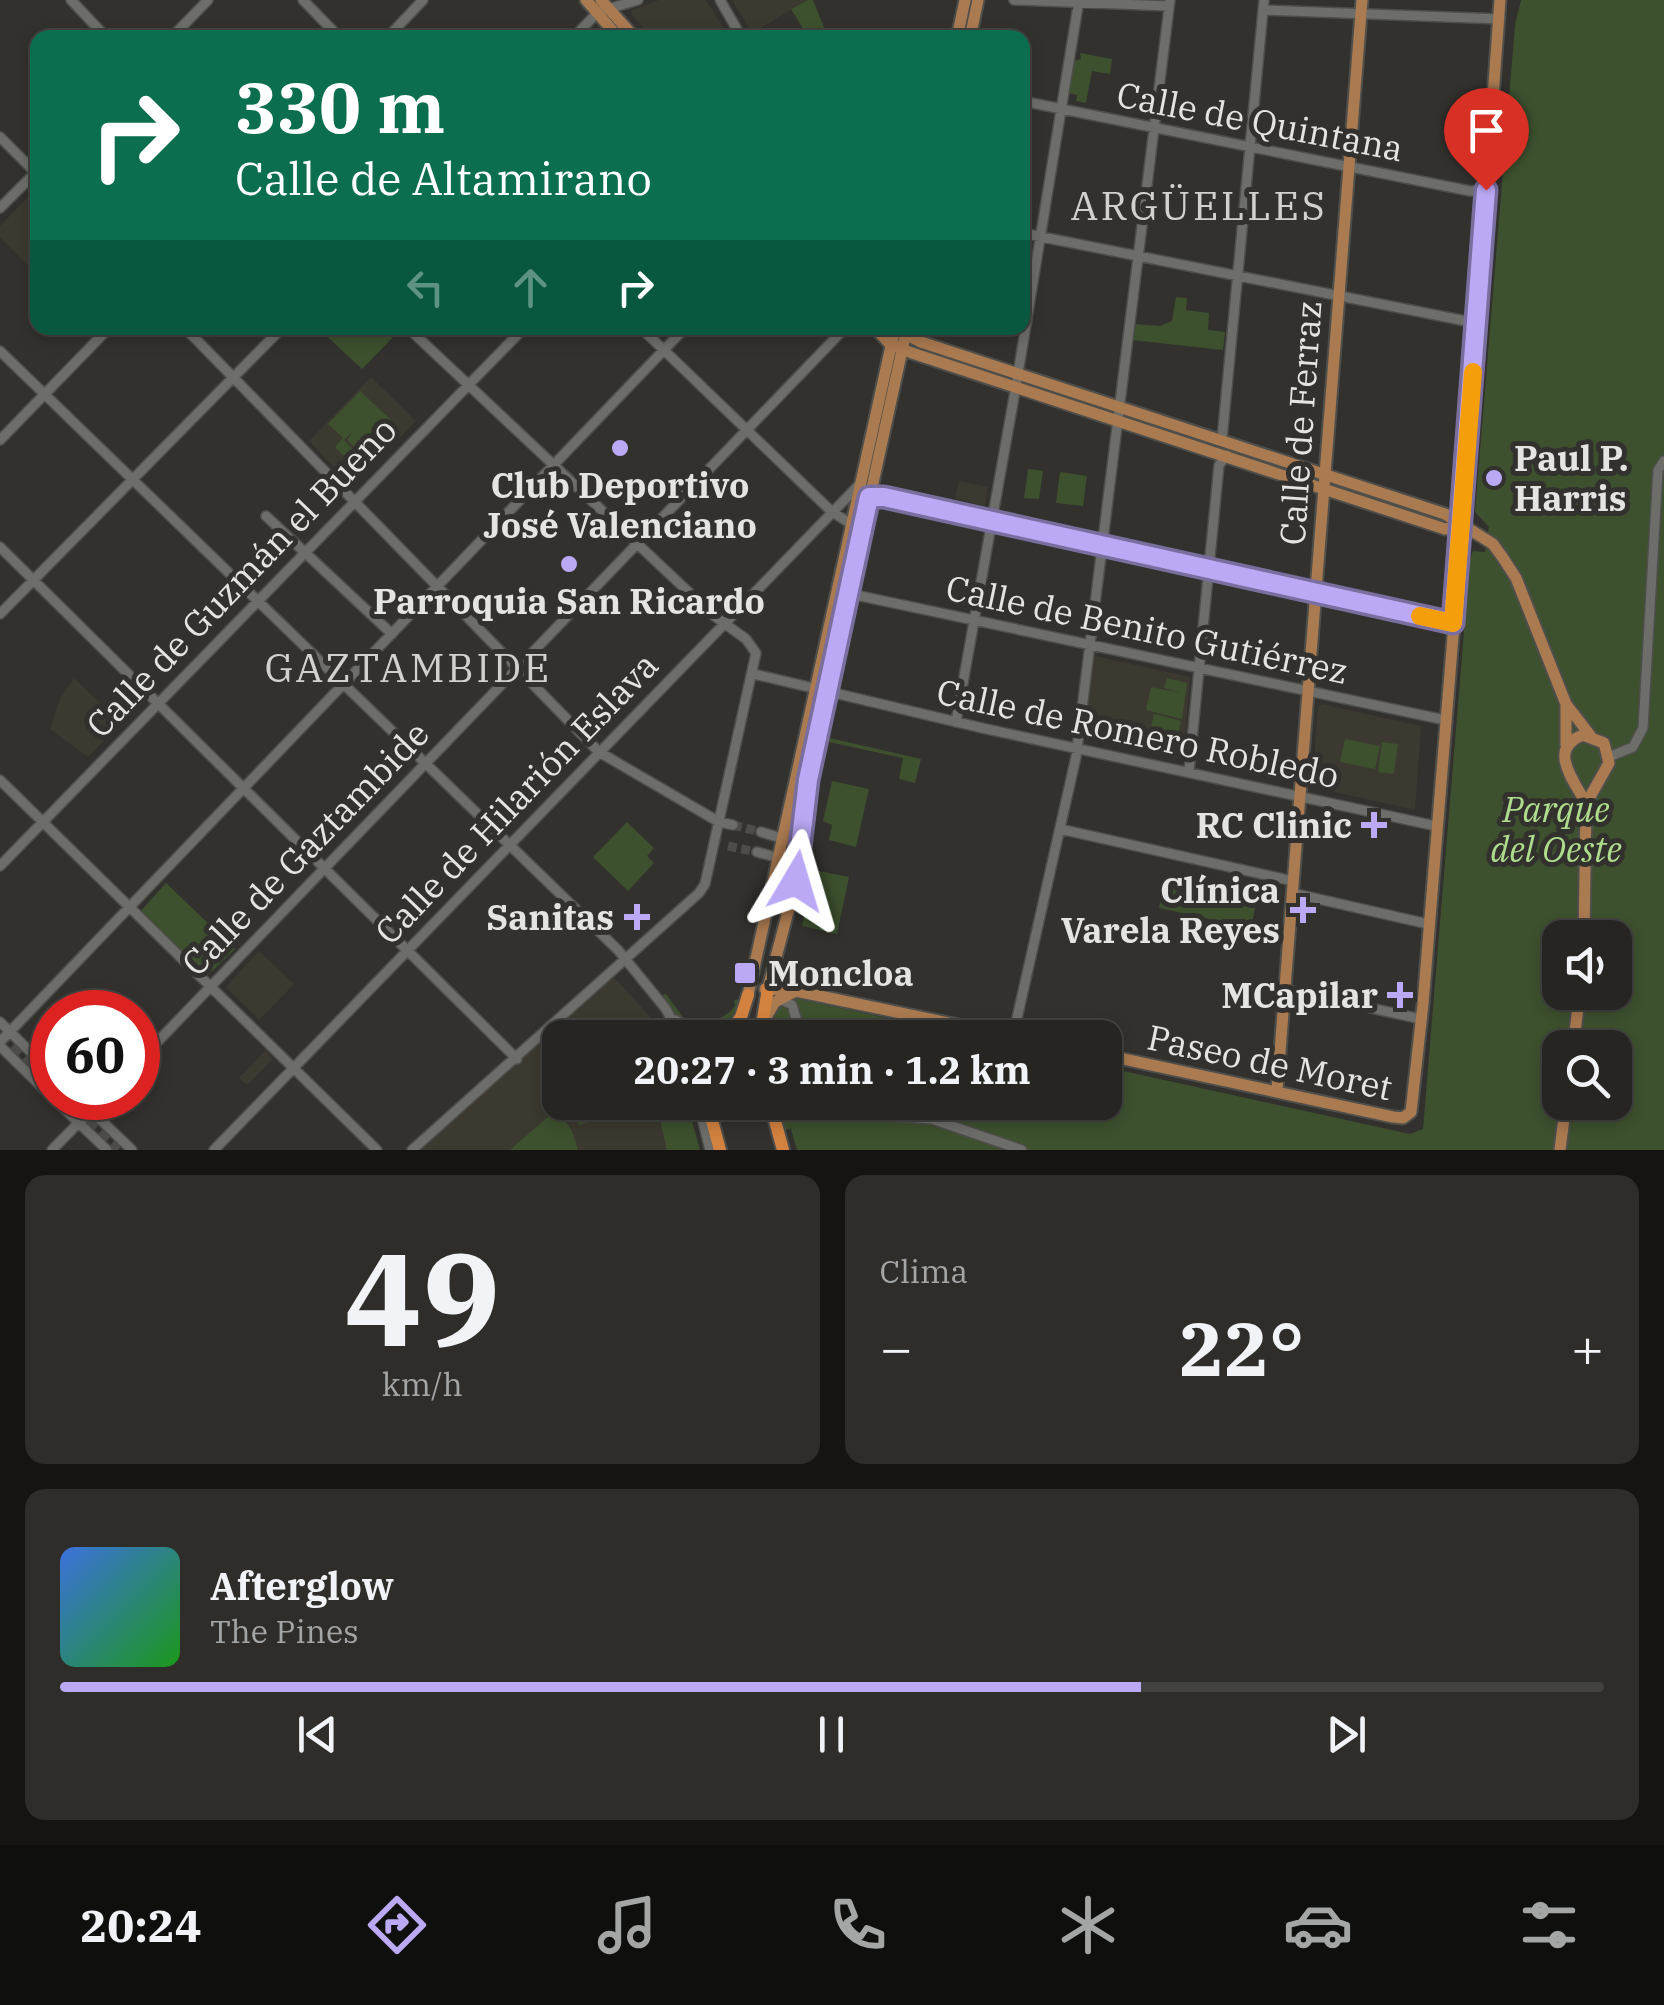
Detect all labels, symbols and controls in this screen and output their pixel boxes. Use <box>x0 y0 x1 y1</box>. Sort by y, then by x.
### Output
text: 330 m <box>235 61 445 152</box>
icon: right <box>70 70 200 200</box>
street label: Calle de Quintana <box>1113 71 1407 171</box>
pin <box>1444 88 1529 191</box>
icon: arrive <box>1459 103 1514 158</box>
text: Calle de Altamirano <box>235 149 652 207</box>
district label: ARGÜELLES <box>1071 179 1327 231</box>
icon: left <box>398 260 453 315</box>
icon: ahead <box>503 260 558 315</box>
icon: right <box>608 260 663 315</box>
street label: Calle de Ferraz <box>1269 299 1331 547</box>
street label: Calle de Guzmán el Bueno <box>76 407 406 747</box>
place label: Paul P. Harris <box>1514 435 1629 521</box>
marker: Club Deportivo José Valenciano <box>609 437 631 459</box>
place label: Club Deportivo José Valenciano <box>483 462 757 548</box>
marker: Paul P. Harris <box>1483 467 1505 489</box>
marker: Parroquia San Ricardo <box>558 553 580 575</box>
street label: Calle de Benito Gutiérrez <box>942 564 1352 694</box>
place label: Parroquia San Ricardo <box>373 578 765 624</box>
district label: GAZTAMBIDE <box>264 641 552 693</box>
street label: Calle de Hilarión Eslava <box>365 642 667 954</box>
street label: Calle de Romero Robledo <box>933 668 1343 798</box>
street label: Calle de Gaztambide <box>171 711 439 985</box>
park label: Parque del Oeste <box>1490 786 1622 872</box>
place label: RC Clinic <box>1196 802 1352 848</box>
marker: RC Clinic <box>1361 812 1387 838</box>
position arrow <box>744 829 848 933</box>
place label: Clínica Varela Reyes <box>1061 867 1280 953</box>
place label: Sanitas <box>486 894 614 940</box>
marker: Clínica Varela Reyes <box>1290 897 1316 923</box>
marker: Sanitas <box>624 904 650 930</box>
map controls <box>1542 920 1632 1120</box>
button: sound <box>1542 920 1632 1010</box>
place label: Moncloa <box>768 950 914 996</box>
marker: Moncloa <box>732 960 758 986</box>
place label: MCapilar <box>1221 972 1378 1018</box>
marker: MCapilar <box>1387 982 1413 1008</box>
speed limit sign: 60 <box>30 990 160 1120</box>
street label: Paseo de Moret <box>1143 1014 1397 1110</box>
button: search <box>1542 1030 1632 1120</box>
text: 20:27 · 3 min · 1.2 km <box>633 1045 1031 1094</box>
text: 49 <box>344 1213 500 1382</box>
text: Clima <box>880 1250 968 1292</box>
text: 22° <box>1179 1299 1304 1397</box>
text: − <box>880 1312 913 1383</box>
text: + <box>1571 1312 1604 1383</box>
text: km/h <box>382 1363 463 1405</box>
text: Afterglow <box>210 1561 394 1610</box>
text: The Pines <box>210 1610 359 1652</box>
icon: previous <box>290 1707 345 1762</box>
icon: pause <box>804 1707 859 1762</box>
icon: next <box>1319 1707 1374 1762</box>
icon: directions <box>362 1890 432 1960</box>
icon: music <box>592 1890 662 1960</box>
icon: phone <box>823 1890 893 1960</box>
icon: climate <box>1053 1890 1123 1960</box>
icon: car <box>1283 1890 1353 1960</box>
icon: filters <box>1514 1890 1584 1960</box>
text: 20:24 <box>80 1896 202 1954</box>

